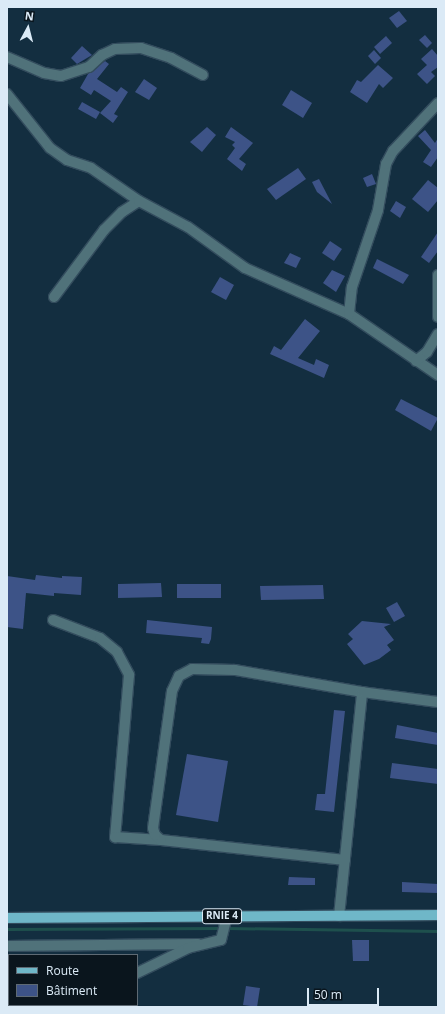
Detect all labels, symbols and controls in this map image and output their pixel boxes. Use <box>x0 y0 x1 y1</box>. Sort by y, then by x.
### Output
north arrow <box>8 8 48 48</box>
text: N <box>24 8 35 24</box>
road number: RNIE 4 <box>202 908 242 924</box>
legend <box>8 954 138 1006</box>
text: Route <box>46 962 79 979</box>
scale bar <box>309 980 381 1006</box>
text: Bâtiment <box>46 982 97 999</box>
text: 50 m <box>314 986 342 1003</box>

